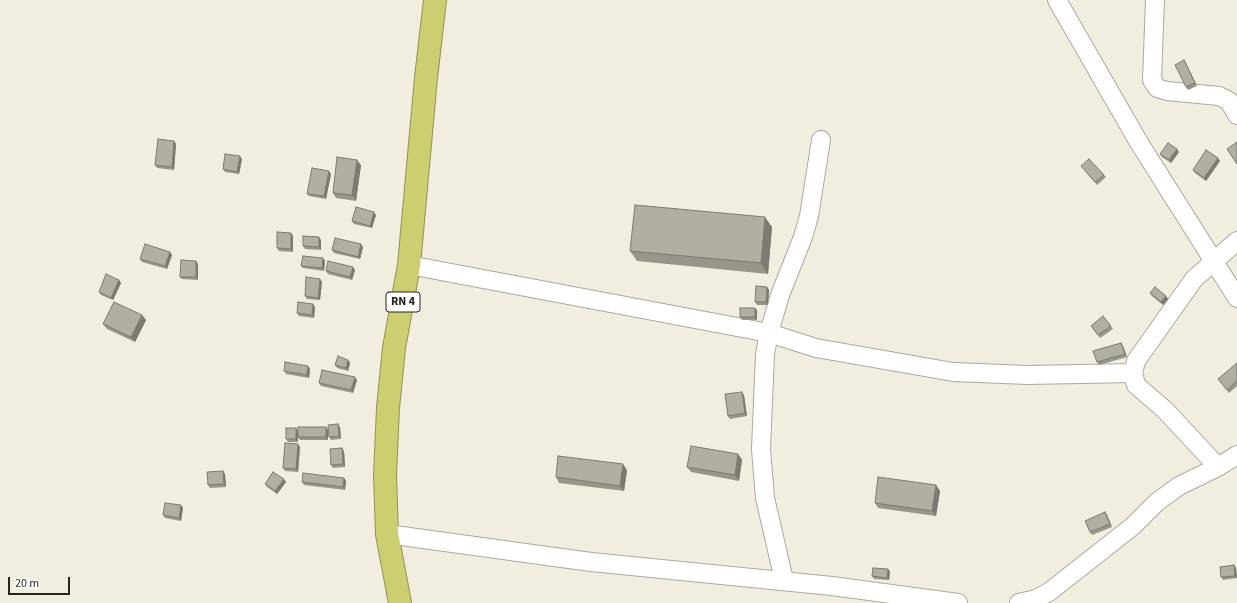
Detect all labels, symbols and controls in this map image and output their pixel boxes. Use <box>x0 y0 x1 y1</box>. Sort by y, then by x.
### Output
road number: RN 4 <box>386 292 420 312</box>
scale bar <box>10 569 72 595</box>
text: 20 m <box>15 575 39 592</box>

